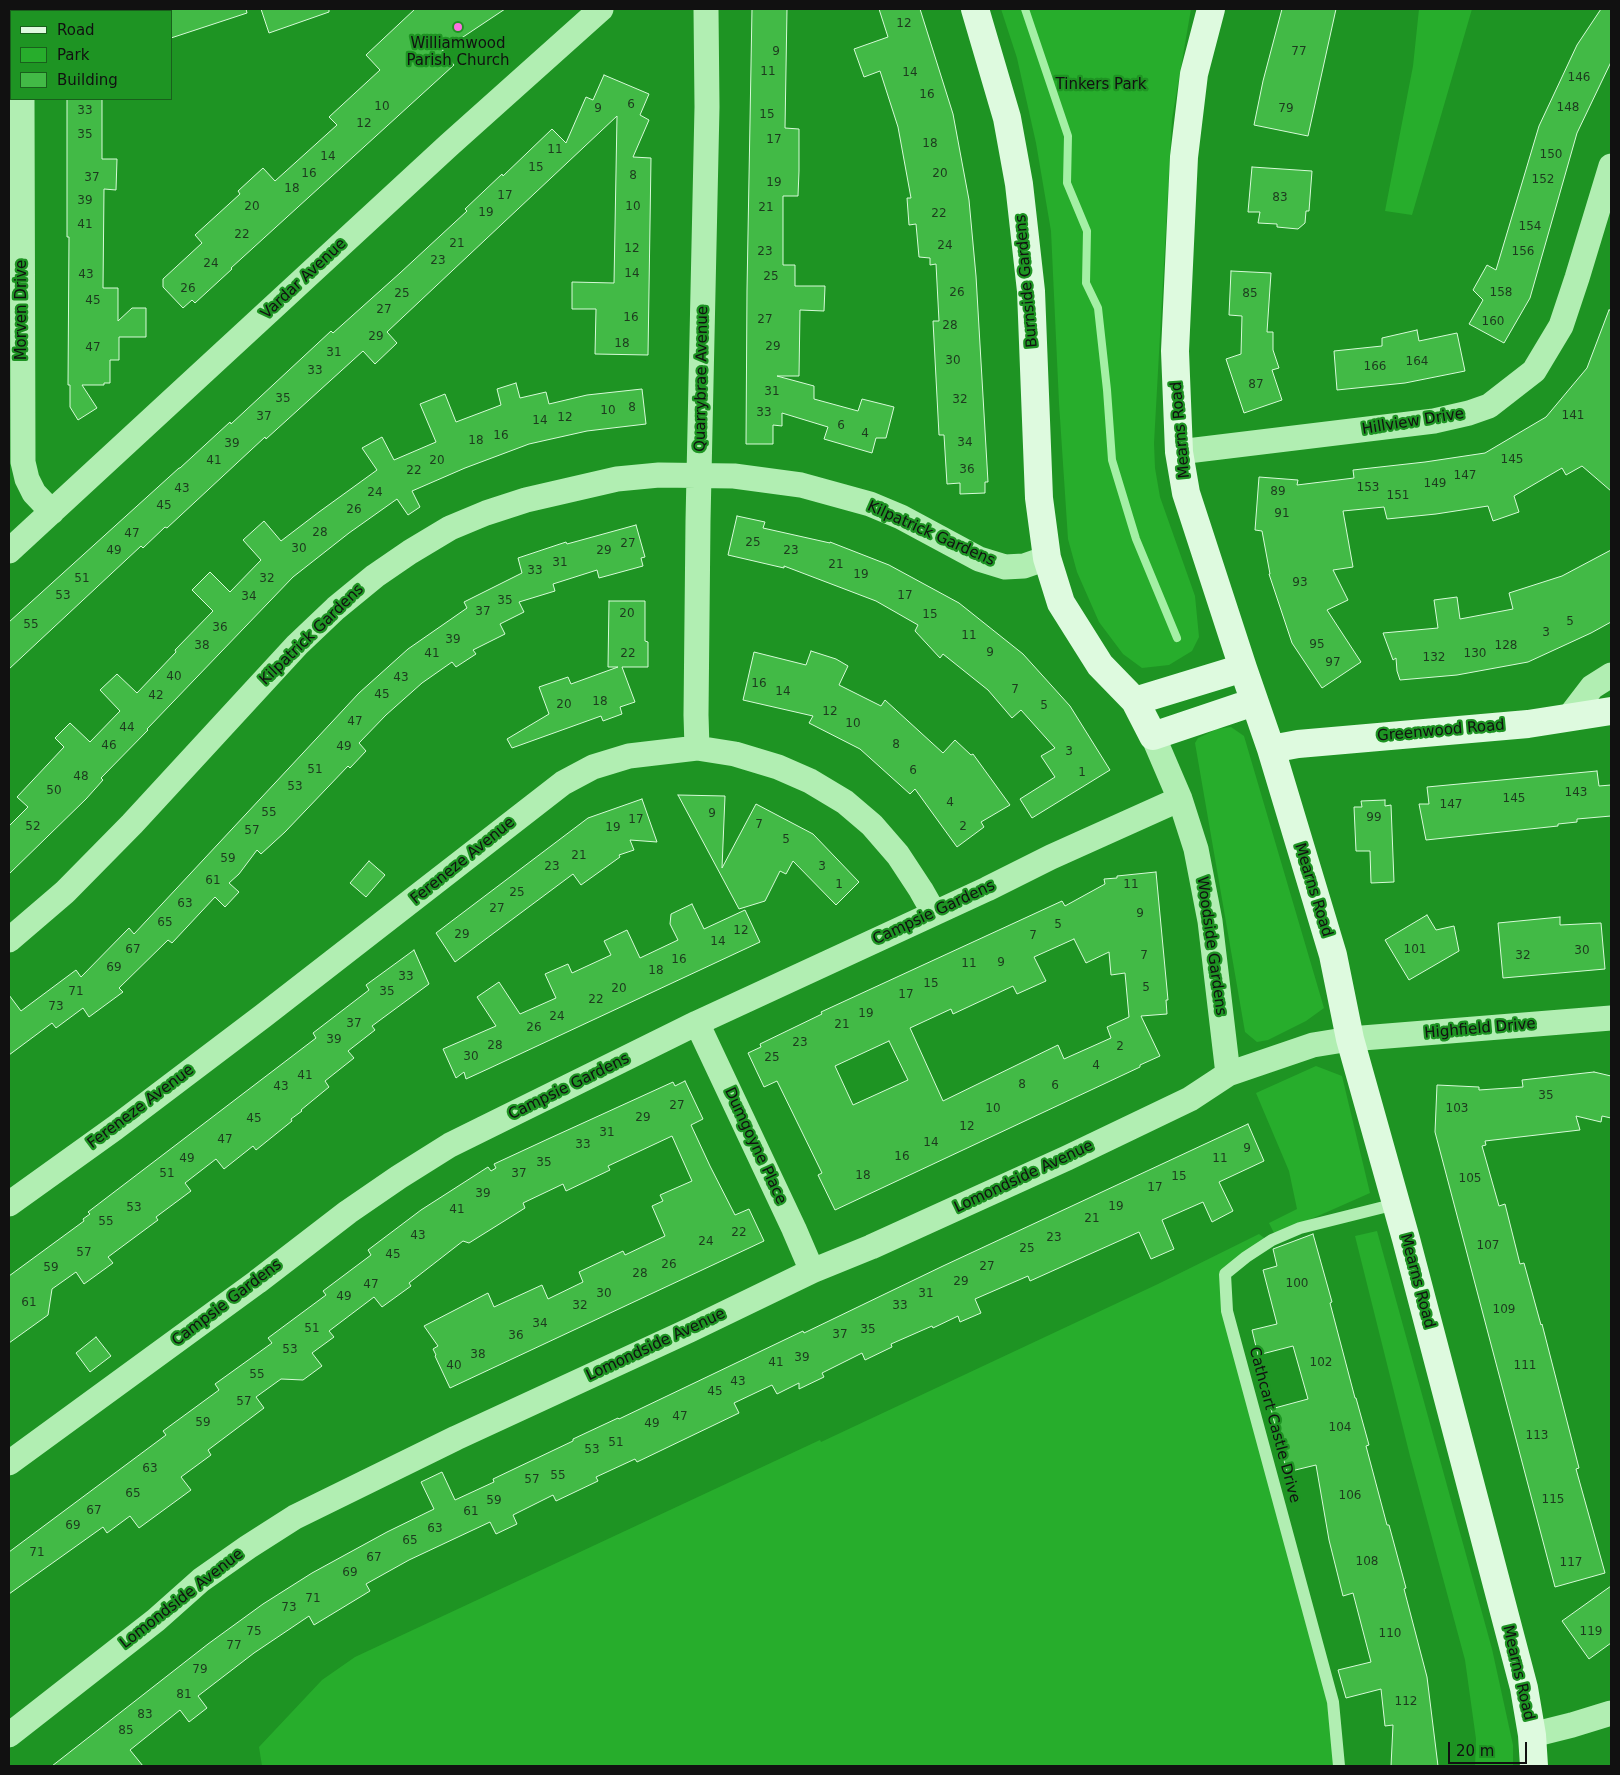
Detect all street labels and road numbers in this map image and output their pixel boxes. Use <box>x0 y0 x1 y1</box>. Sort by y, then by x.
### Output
street label: Burnside Gardens <box>1012 214 1042 348</box>
street label: Vardar Avenue <box>258 235 350 323</box>
street label: Morven Drive <box>13 260 31 360</box>
street label: Quarrybrae Avenue <box>692 306 712 452</box>
street label: Mearns Road <box>1168 381 1194 479</box>
street label: Hillview Drive <box>1361 405 1465 439</box>
street label: Kilpatrick Gardens <box>864 498 998 570</box>
street label: Kilpatrick Gardens <box>256 581 368 689</box>
street label: Greenwood Road <box>1376 716 1506 746</box>
street label: Fereneze Avenue <box>407 814 519 908</box>
street label: Mearns Road <box>1290 841 1336 939</box>
street label: Woodside Gardens <box>1192 875 1230 1017</box>
street label: Campsie Gardens <box>870 877 998 949</box>
street label: Highfield Drive <box>1424 1015 1536 1043</box>
street label: Campsie Gardens <box>505 1050 633 1124</box>
street label: Fereneze Avenue <box>84 1061 198 1153</box>
street label: Dumgoyne Place <box>720 1085 790 1207</box>
street label: Lomondside Avenue <box>952 1137 1096 1217</box>
street label: Mearns Road <box>1396 1232 1438 1330</box>
street label: Campsie Gardens <box>169 1256 285 1350</box>
street label: Lomondside Avenue <box>584 1305 728 1385</box>
street label: Cathcart Castle Drive <box>1244 1345 1304 1505</box>
street label: Lomondside Avenue <box>117 1545 247 1653</box>
street label: Mearns Road <box>1498 1624 1538 1722</box>

